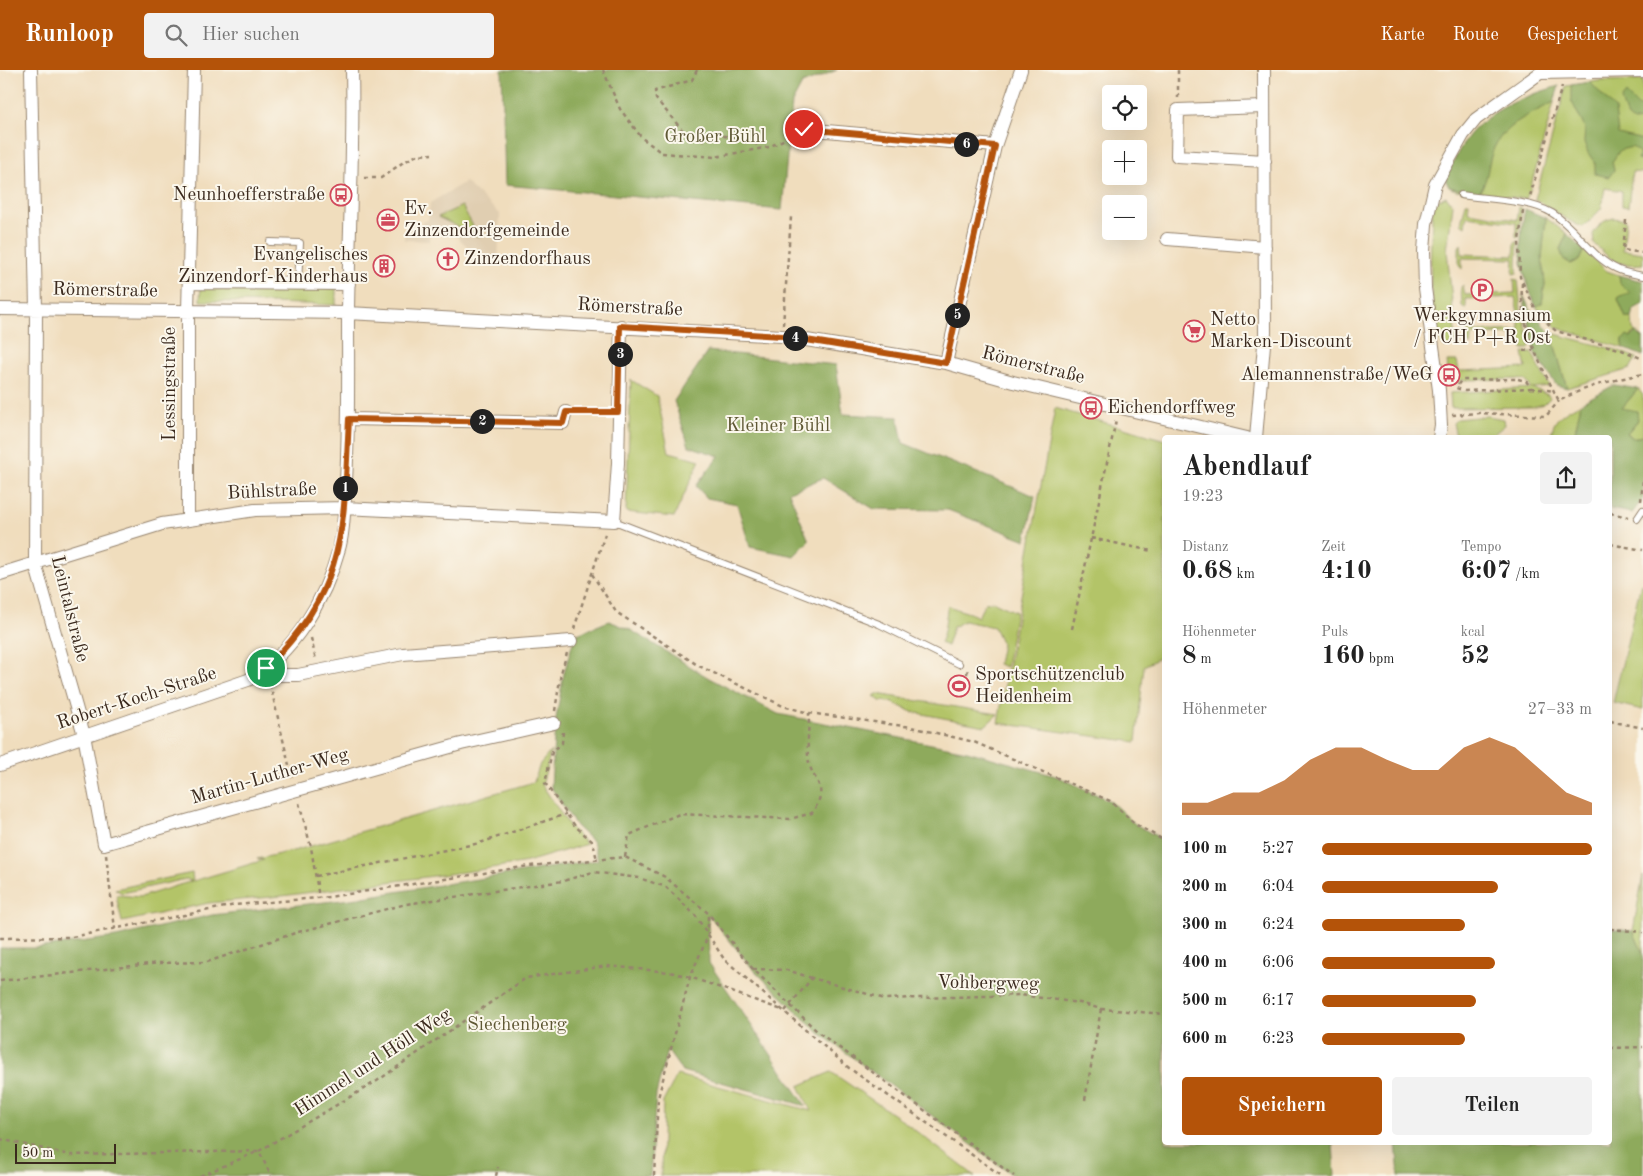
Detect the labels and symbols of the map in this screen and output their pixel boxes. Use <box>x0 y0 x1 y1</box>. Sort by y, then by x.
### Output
pin <box>783 108 825 150</box>
park label: Großer Bühl <box>664 128 766 147</box>
pin: 6 <box>954 132 978 156</box>
bus stop icon: Neunhoefferstraße <box>329 183 353 207</box>
place label: Neunhoefferstraße <box>173 186 325 205</box>
place label: Ev. Zinzendorfgemeinde <box>404 200 569 241</box>
office icon: Ev. Zinzendorfgemeinde <box>376 208 400 232</box>
place label: Evangelisches Zinzendorf-Kinderhaus <box>178 246 368 287</box>
church icon: Zinzendorfhaus <box>436 247 460 271</box>
place label: Zinzendorfhaus <box>464 250 591 269</box>
building icon: Evangelisches Zinzendorf-Kinderhaus <box>372 254 396 278</box>
parking icon: Werkgymnasium / FCH P+R Ost <box>1470 278 1494 302</box>
street label: Römerstraße <box>52 281 158 301</box>
street label: Römerstraße <box>577 296 683 320</box>
pin: 5 <box>944 302 970 328</box>
place label: Werkgymnasium / FCH P+R Ost <box>1413 307 1551 348</box>
place label: Netto Marken-Discount <box>1210 311 1352 352</box>
supermarket icon: Netto Marken-Discount <box>1182 319 1206 343</box>
pin: 4 <box>782 326 808 350</box>
street label: Lessingstraße <box>161 327 180 441</box>
pin: 3 <box>608 342 632 366</box>
street label: Römerstraße <box>980 344 1086 388</box>
bus stop icon: Alemannenstraße/WeG <box>1437 363 1461 387</box>
place label: Alemannenstraße/WeG <box>1240 366 1433 385</box>
bus stop icon: Eichendorffweg <box>1079 396 1103 420</box>
place label: Eichendorffweg <box>1107 399 1236 418</box>
pin: 2 <box>470 408 494 434</box>
park label: Kleiner Bühl <box>726 417 830 436</box>
pin: 1 <box>332 476 358 500</box>
street label: Bühlstraße <box>227 480 317 504</box>
street label: Leintalstraße <box>47 554 91 664</box>
pin <box>245 647 287 689</box>
street label: Robert-Koch-Straße <box>55 664 219 734</box>
place label: Sportschützenclub Heidenheim <box>975 666 1125 707</box>
sports icon: Sportschützenclub Heidenheim <box>947 674 971 698</box>
street label: Martin-Luther-Weg <box>189 745 352 809</box>
street label: Vohbergweg <box>937 974 1040 994</box>
street label: Himmel und Höll Weg <box>291 1005 455 1121</box>
park label: Siechenberg <box>467 1016 568 1035</box>
scale bar <box>15 1141 116 1164</box>

